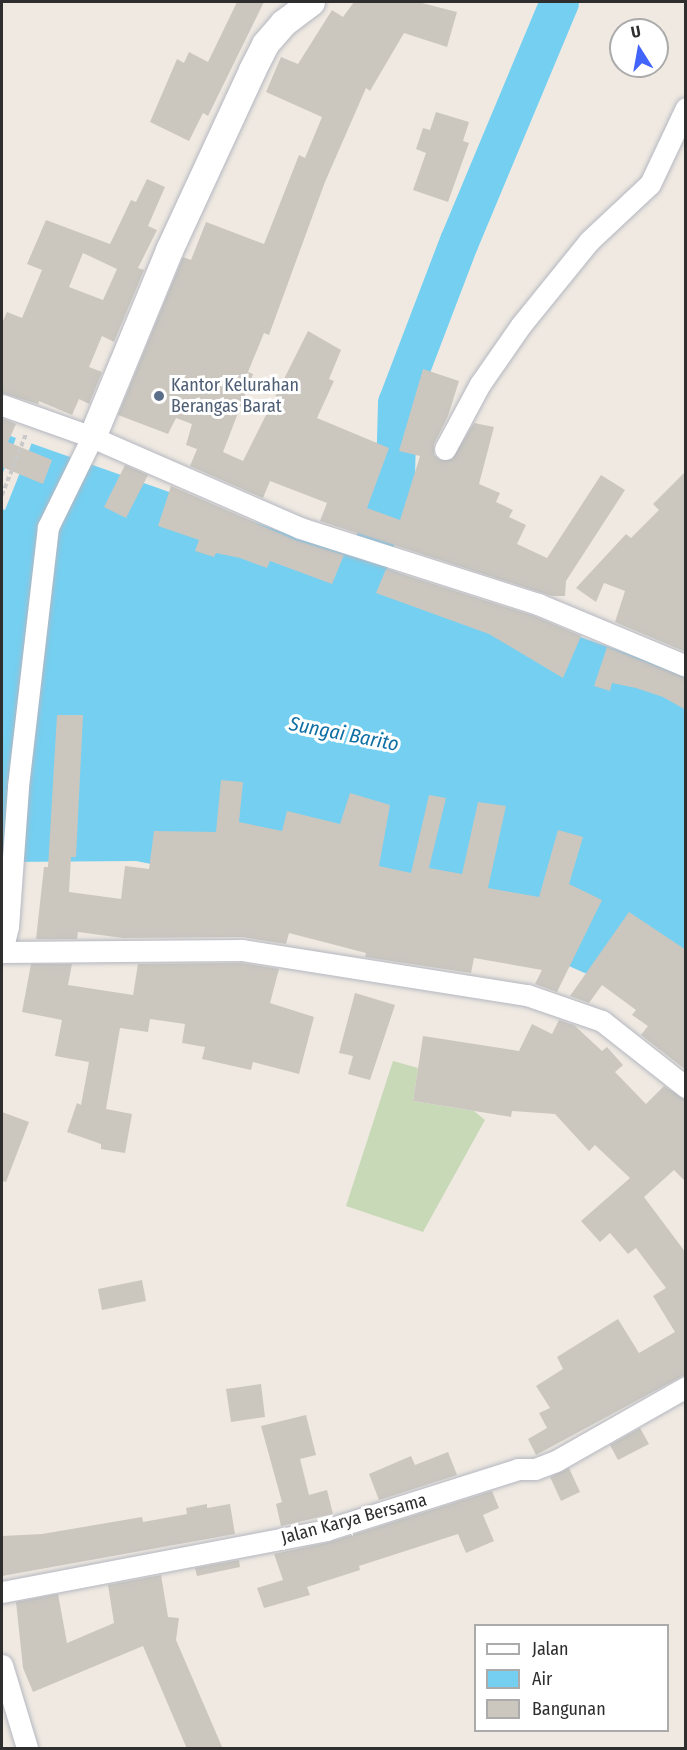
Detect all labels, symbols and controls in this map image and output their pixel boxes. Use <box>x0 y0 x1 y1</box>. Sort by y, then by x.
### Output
north arrow <box>609 18 669 78</box>
text: U <box>629 22 642 42</box>
place label: Kantor Kelurahan Berangas Barat <box>171 375 299 418</box>
marker: Kantor Kelurahan Berangas Barat <box>152 389 166 403</box>
water label: Sungai Barito <box>287 712 401 756</box>
street label: Jalan Karya Bersama <box>279 1489 429 1549</box>
legend <box>474 1624 669 1732</box>
text: Jalan <box>532 1638 569 1660</box>
text: Air <box>532 1668 552 1690</box>
text: Bangunan <box>532 1698 606 1720</box>

